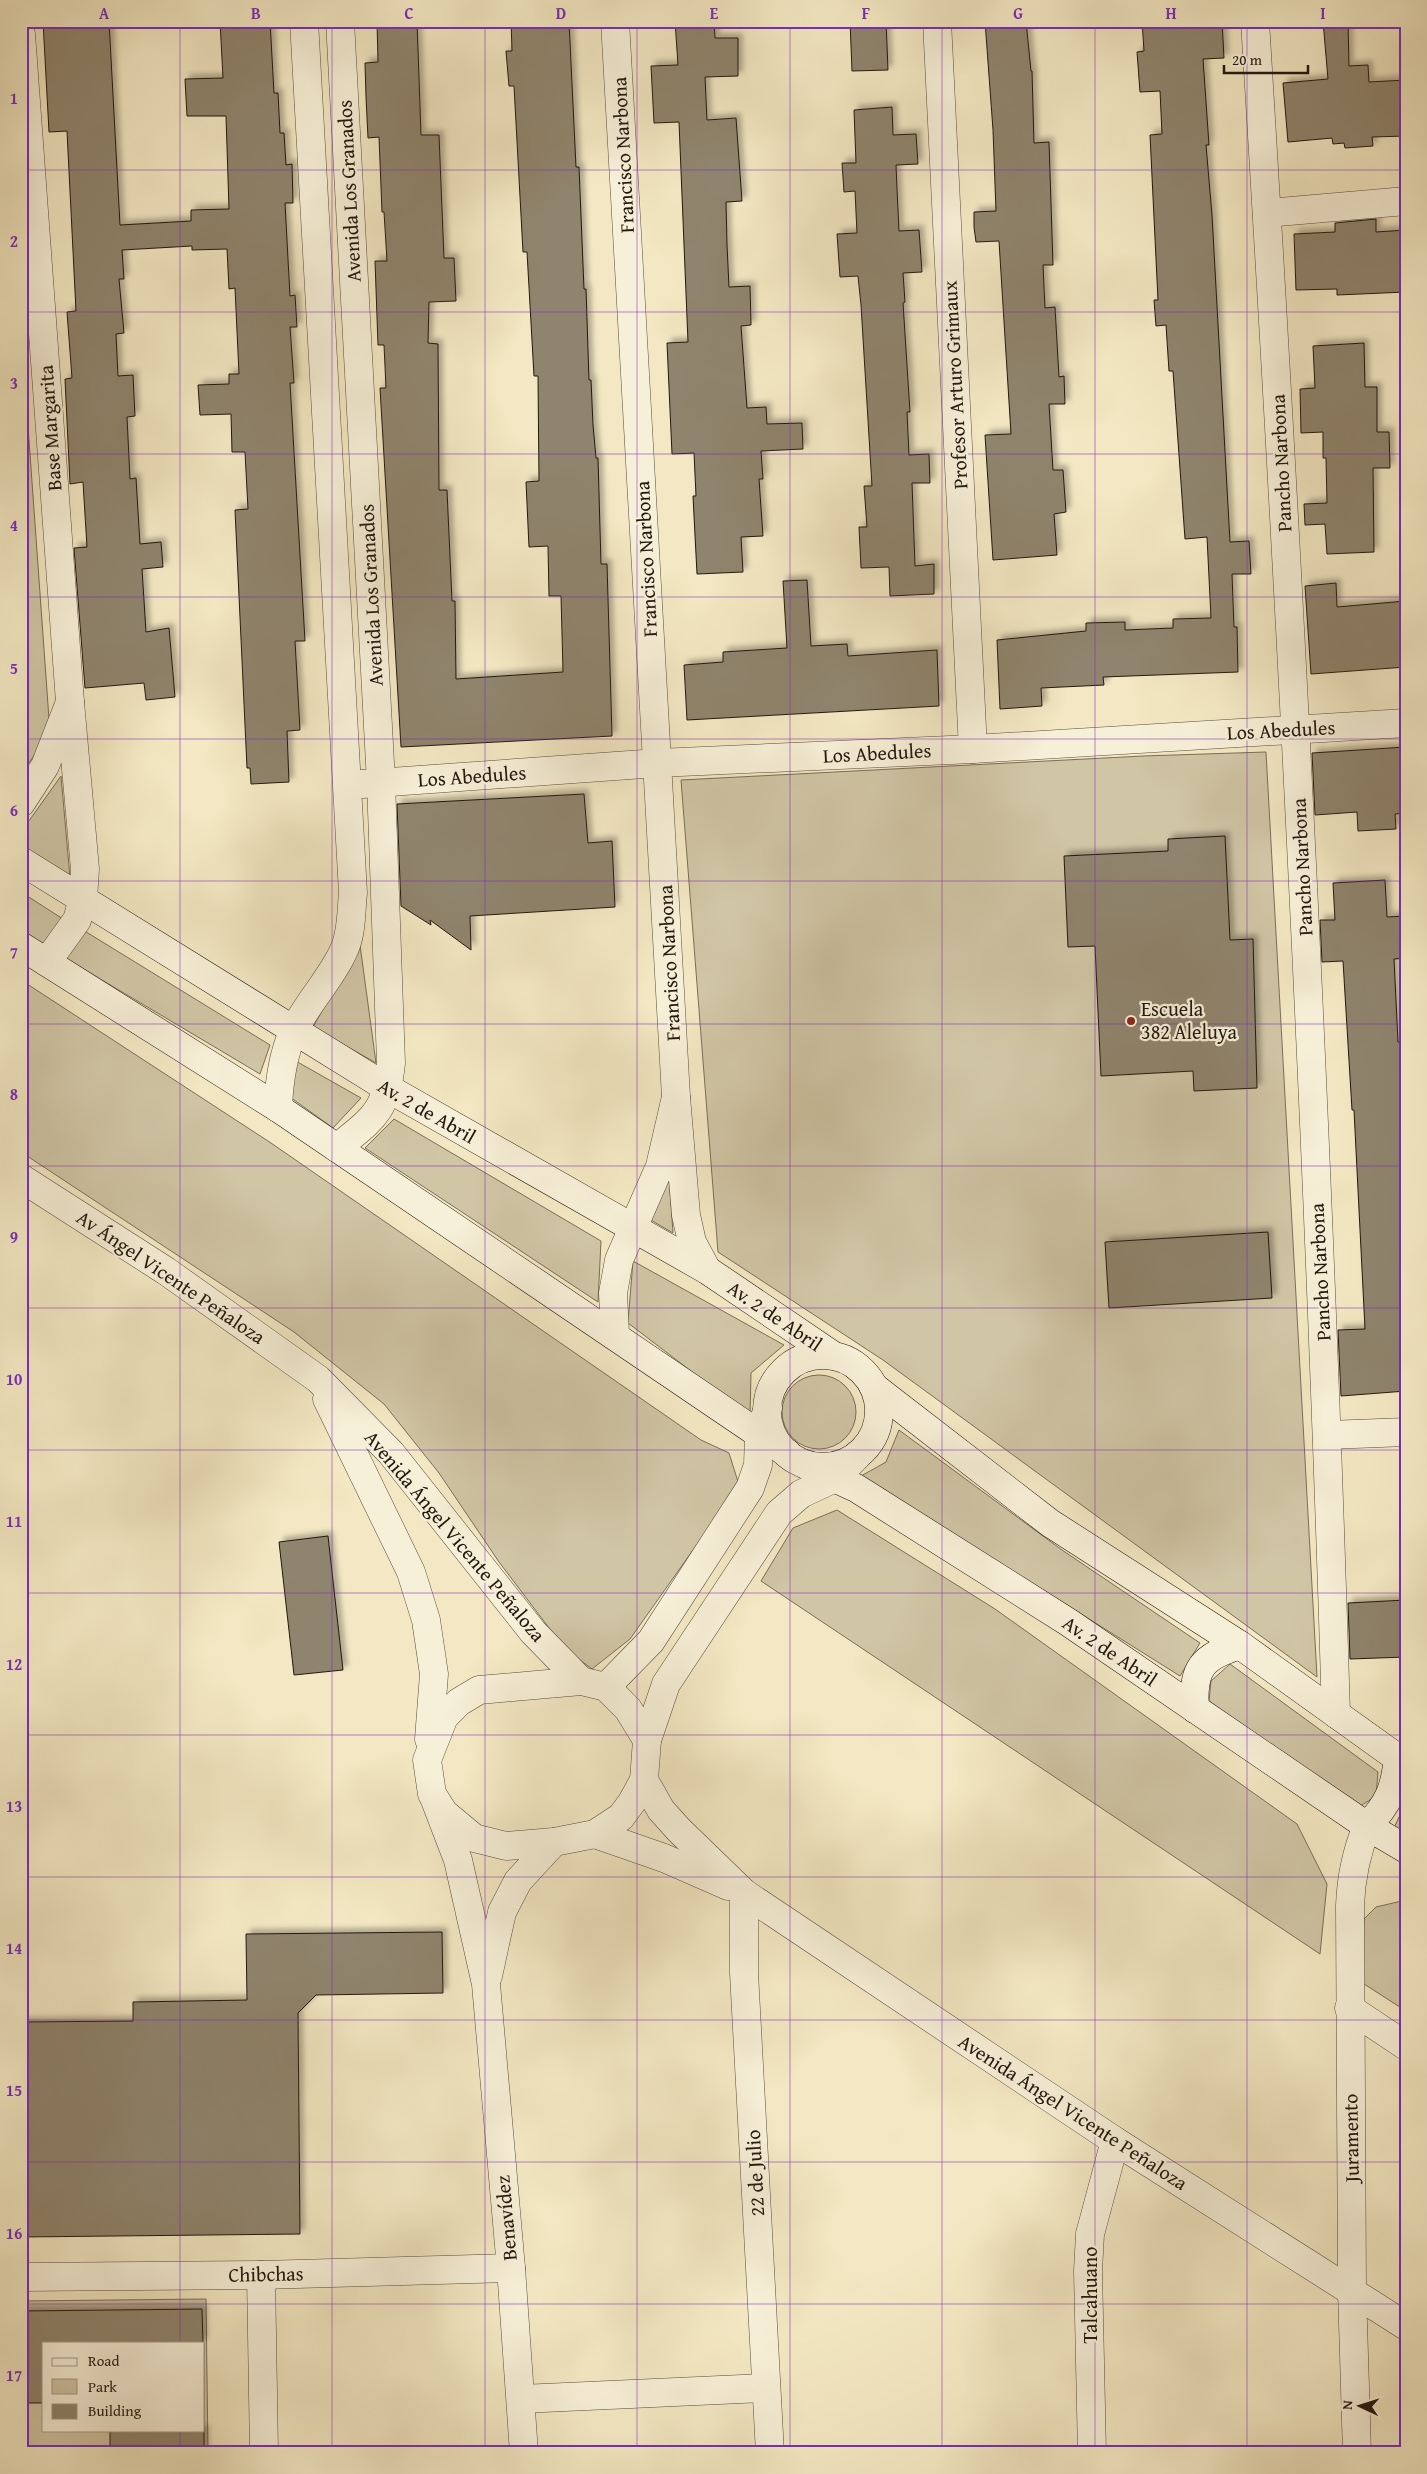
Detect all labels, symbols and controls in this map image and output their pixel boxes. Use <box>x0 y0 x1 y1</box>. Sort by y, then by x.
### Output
text: A <box>99 1 110 25</box>
text: B <box>251 1 261 25</box>
text: C <box>404 1 414 25</box>
text: D <box>556 1 566 25</box>
text: E <box>710 1 719 25</box>
text: F <box>862 1 870 25</box>
text: G <box>1013 1 1023 25</box>
text: H <box>1165 1 1177 25</box>
text: I <box>1320 1 1326 25</box>
scale bar <box>1224 42 1308 74</box>
text: 20 m <box>1232 49 1263 70</box>
street label: Francisco Narbona <box>604 76 641 234</box>
text: 1 <box>10 86 18 110</box>
street label: Avenida Los Granados <box>329 99 368 283</box>
text: 2 <box>10 229 18 253</box>
street label: Profesor Arturo Grimaux <box>935 279 974 490</box>
street label: Base Margarita <box>31 363 68 492</box>
text: 3 <box>10 371 18 395</box>
street label: Pancho Narbona <box>1262 393 1299 533</box>
street label: Francisco Narbona <box>627 480 664 638</box>
street label: Avenida Los Granados <box>351 503 390 687</box>
text: 4 <box>10 513 18 537</box>
text: 5 <box>10 656 18 680</box>
street label: Los Abedules <box>1226 712 1336 747</box>
street label: Los Abedules <box>822 735 932 770</box>
street label: Los Abedules <box>417 757 527 794</box>
street label: Pancho Narbona <box>1283 797 1320 937</box>
text: 6 <box>10 798 18 822</box>
street label: Francisco Narbona <box>650 884 687 1042</box>
text: 7 <box>10 940 18 964</box>
place label: Escuela 382 Aleluya <box>1141 994 1238 1046</box>
marker: Escuela 382 Aleluya <box>1125 1015 1137 1027</box>
street label: Av. 2 de Abril <box>373 1071 482 1151</box>
text: 8 <box>10 1082 18 1106</box>
street label: Av Ángel Vicente Peñaloza <box>71 1202 272 1351</box>
street label: Pancho Narbona <box>1301 1202 1338 1342</box>
text: 9 <box>10 1225 18 1249</box>
street label: Av. 2 de Abril <box>722 1273 829 1358</box>
text: 10 <box>6 1367 22 1391</box>
street label: Avenida Ángel Vicente Peñaloza <box>358 1424 553 1648</box>
text: 11 <box>6 1509 22 1533</box>
street label: Av. 2 de Abril <box>1057 1608 1164 1693</box>
text: 12 <box>6 1652 22 1676</box>
text: 13 <box>6 1794 22 1818</box>
text: 14 <box>6 1936 22 1960</box>
street label: Avenida Ángel Vicente Peñaloza <box>953 2026 1194 2197</box>
text: 15 <box>6 2078 22 2102</box>
street label: Juramento <box>1335 2093 1366 2186</box>
street label: 22 de Julio <box>738 2129 771 2217</box>
street label: Benavídez <box>487 2174 524 2262</box>
text: 16 <box>6 2221 22 2245</box>
street label: Talcahuano <box>1075 2247 1104 2343</box>
street label: Chibchas <box>228 2258 304 2289</box>
legend <box>42 2342 205 2432</box>
text: Road <box>88 2350 119 2371</box>
text: 17 <box>6 2363 22 2387</box>
text: Park <box>88 2376 117 2397</box>
north arrow <box>1334 2382 1384 2432</box>
text: N <box>1337 2399 1357 2410</box>
text: Building <box>88 2400 142 2421</box>

